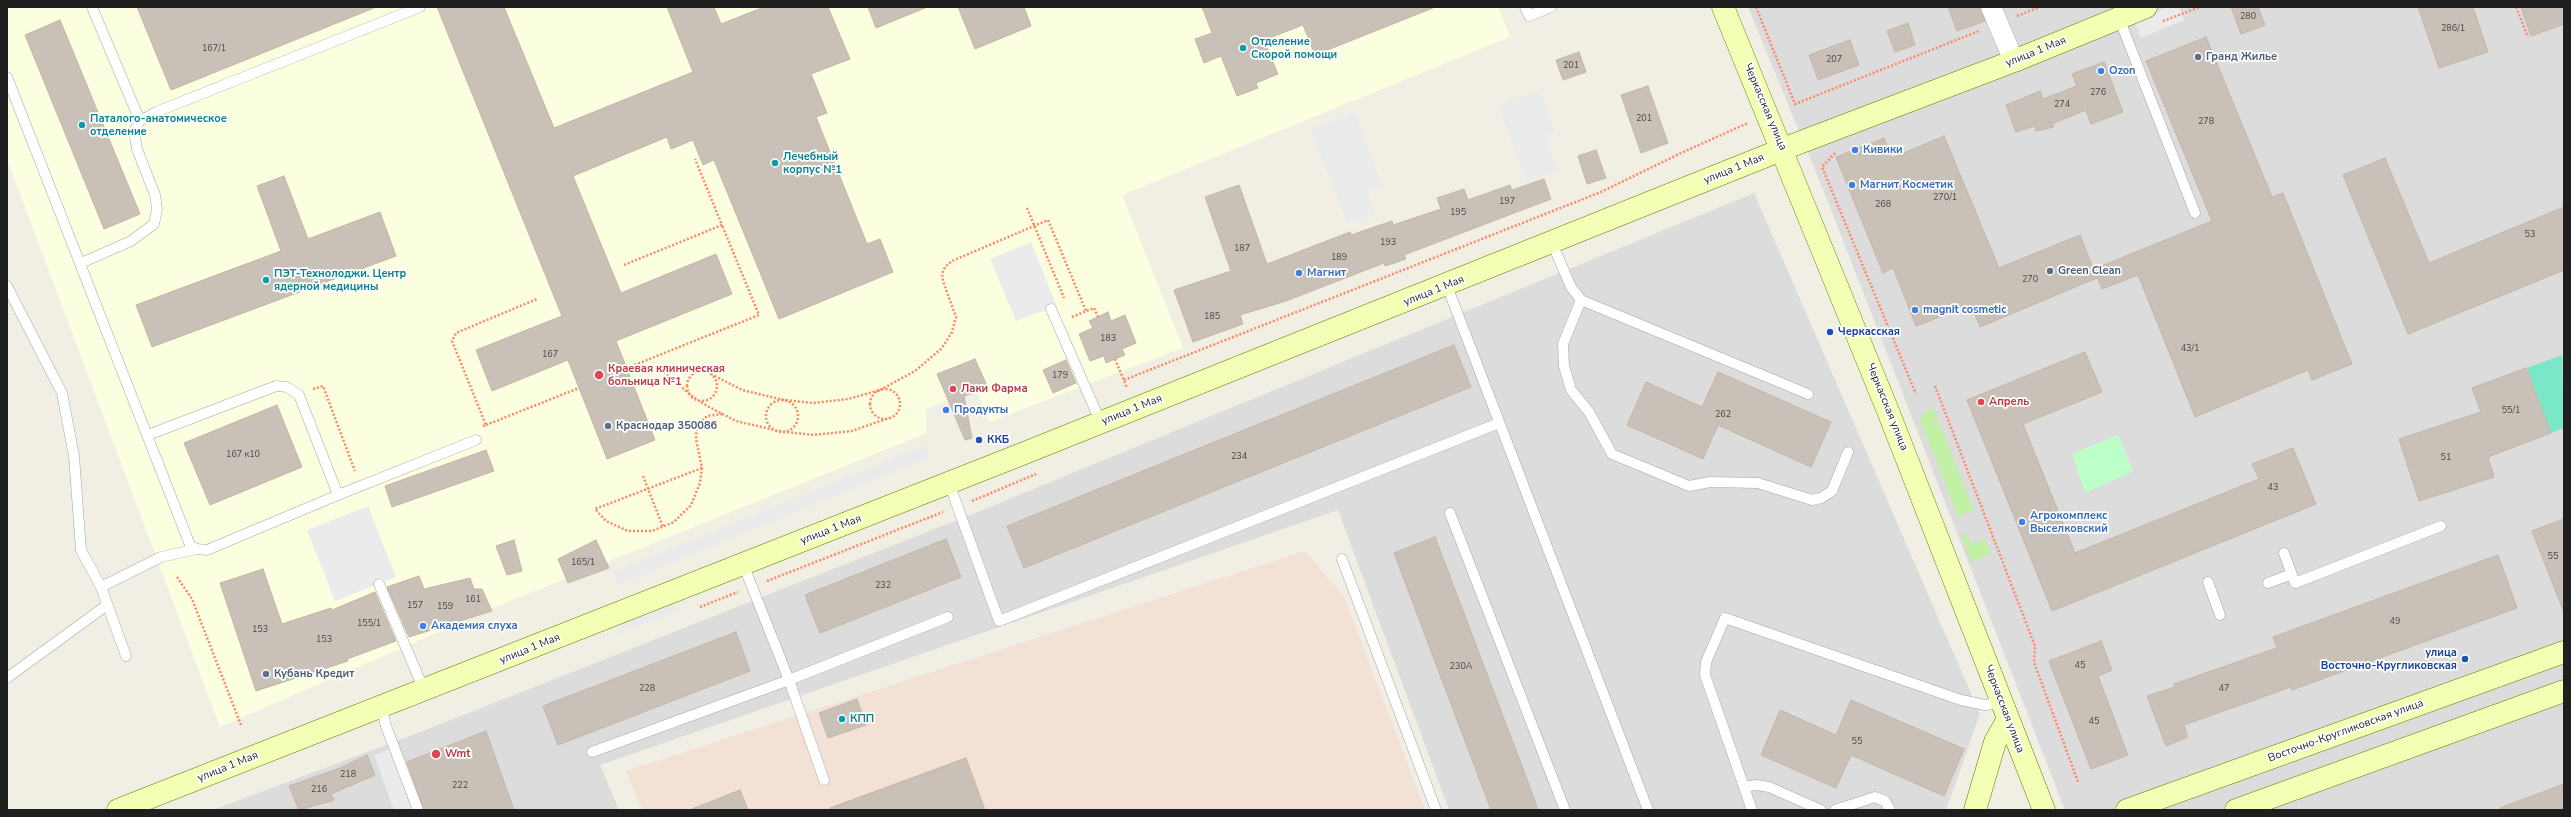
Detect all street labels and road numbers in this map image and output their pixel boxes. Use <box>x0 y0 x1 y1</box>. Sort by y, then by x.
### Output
street label: улица 1 Мая <box>2004 34 2068 70</box>
street label: Черкасская улица <box>1741 62 1789 152</box>
street label: улица 1 Мая <box>1702 151 1766 187</box>
street label: улица 1 Мая <box>1402 273 1466 309</box>
street label: Черкасская улица <box>1863 361 1911 453</box>
street label: улица 1 Мая <box>1100 392 1164 428</box>
street label: улица 1 Мая <box>799 512 863 548</box>
street label: улица 1 Мая <box>498 631 562 667</box>
street label: Черкасская улица <box>1981 663 2027 755</box>
street label: Восточно-Кругликовская улица <box>2266 697 2426 765</box>
street label: улица 1 Мая <box>196 749 260 785</box>

